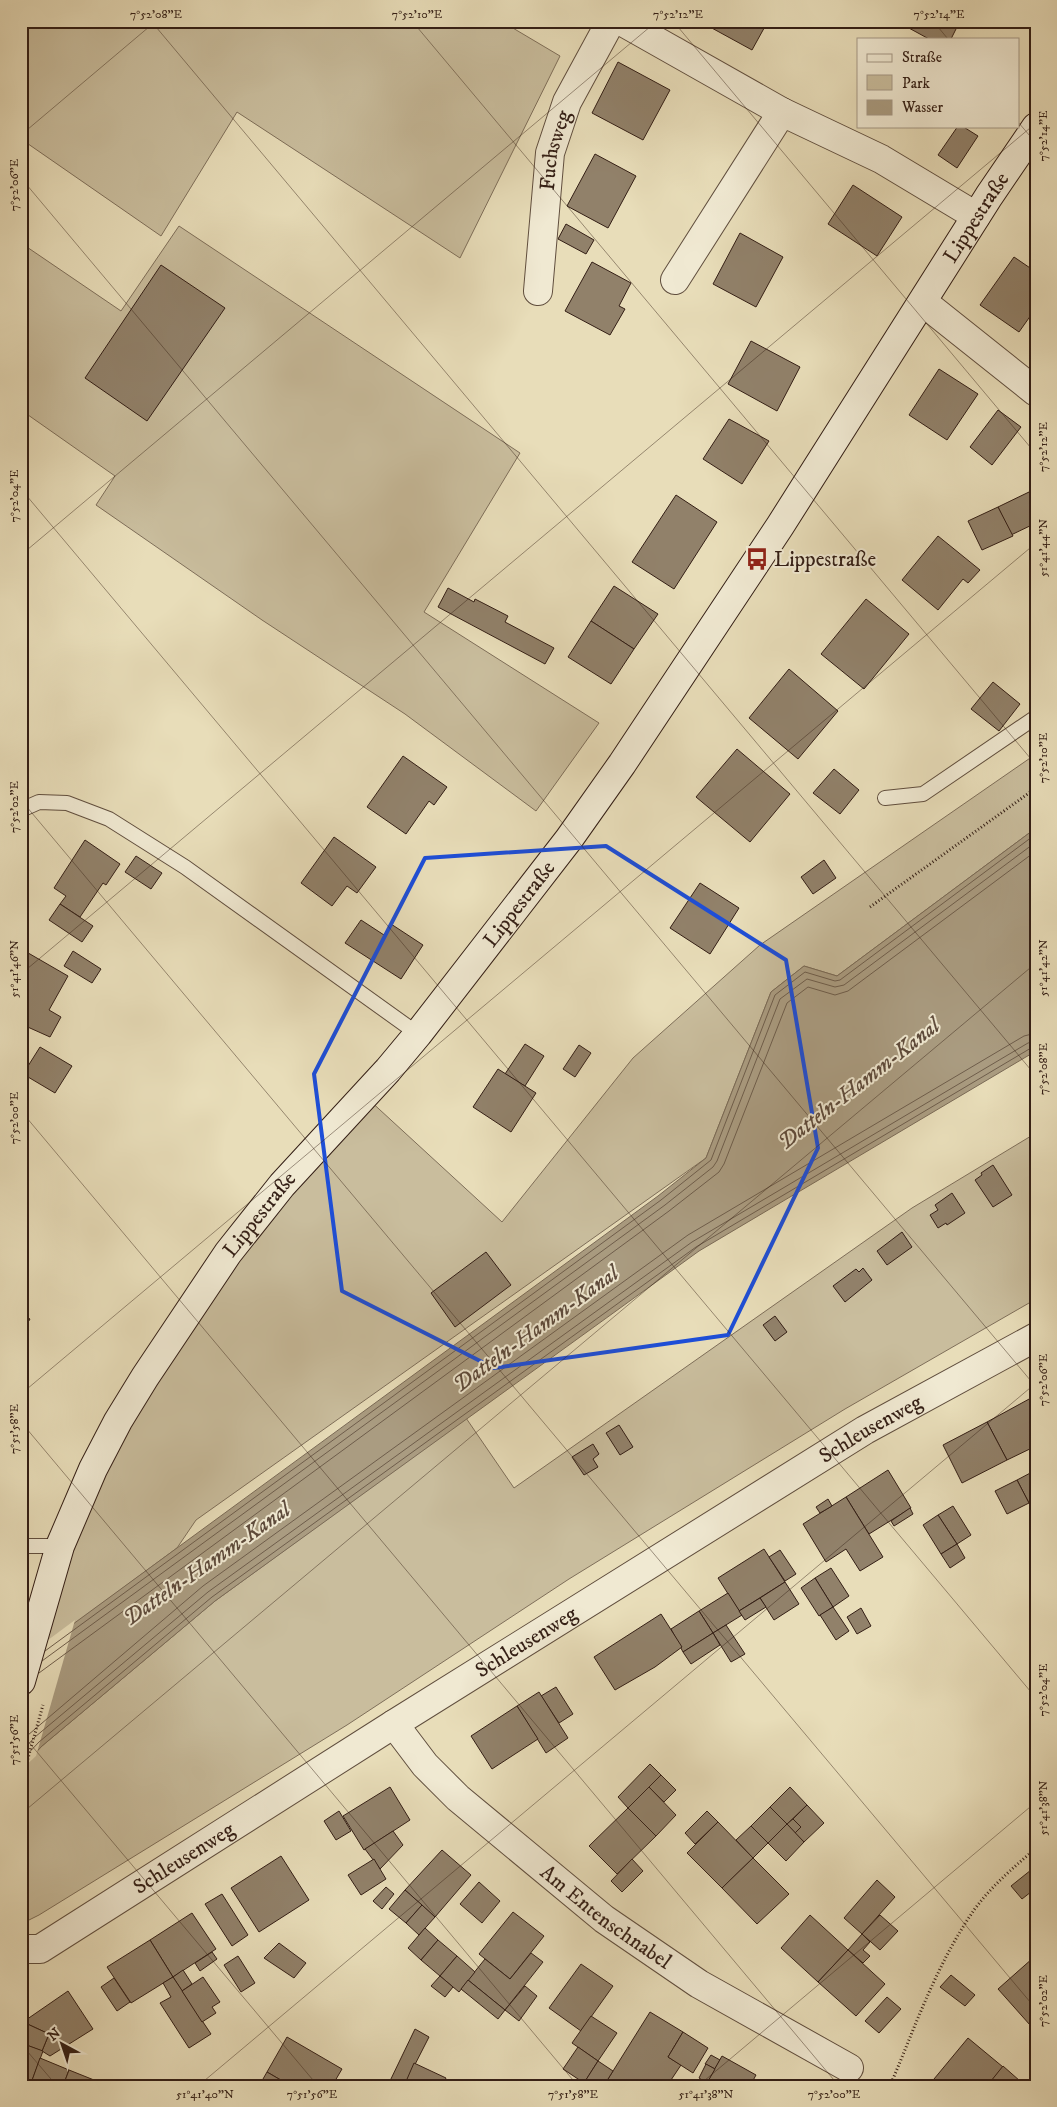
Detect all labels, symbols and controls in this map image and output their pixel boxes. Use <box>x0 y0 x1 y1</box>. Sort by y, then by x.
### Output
text: 7°52'08"E <box>130 7 183 22</box>
text: 7°52'10"E <box>392 7 443 22</box>
text: 7°52'12"E <box>653 7 703 22</box>
text: 7°52'14"E <box>914 7 965 22</box>
legend <box>857 38 1020 128</box>
text: Straße <box>902 48 942 67</box>
text: Park <box>902 74 931 93</box>
text: Wasser <box>901 98 943 117</box>
street label: Fuchsweg <box>535 106 578 192</box>
text: 7°52'14"E <box>1036 110 1051 161</box>
text: 7°52'06"E <box>7 158 22 211</box>
street label: Lippestraße <box>938 167 1015 268</box>
text: 7°52'12"E <box>1036 422 1051 472</box>
text: 7°52'04"E <box>7 469 22 522</box>
text: 51°41'44"N <box>1036 519 1051 577</box>
bus stop icon: Lippestraße <box>744 546 770 572</box>
place label: Lippestraße <box>774 547 876 573</box>
text: 7°52'10"E <box>1036 732 1051 783</box>
text: 7°52'02"E <box>7 781 22 833</box>
street label: Lippestraße <box>478 856 561 953</box>
text: 51°41'42"N <box>1036 939 1051 997</box>
text: 51°41'46"N <box>7 940 22 998</box>
water label: Datteln-Hamm-Kanal <box>773 1011 947 1156</box>
text: 7°52'08"E <box>1036 1042 1051 1095</box>
text: 7°52'00"E <box>7 1091 22 1144</box>
street label: Lippestraße <box>218 1166 302 1263</box>
water label: Datteln-Hamm-Kanal <box>448 1259 626 1398</box>
text: 7°52'06"E <box>1036 1353 1051 1406</box>
street label: Schleusenweg <box>814 1389 928 1470</box>
text: 7°51'58"E <box>7 1404 22 1454</box>
water label: Datteln-Hamm-Kanal <box>118 1495 298 1632</box>
street label: Schleusenweg <box>471 1601 583 1684</box>
text: 7°52'04"E <box>1036 1663 1051 1716</box>
text: 7°51'56"E <box>7 1714 22 1765</box>
text: 51°41'38"N <box>1036 1780 1051 1835</box>
street label: Schleusenweg <box>128 1816 240 1901</box>
street label: Am Entenschnabel <box>535 1860 677 1976</box>
text: 7°52'02"E <box>1036 1975 1051 2027</box>
north arrow <box>38 2020 88 2070</box>
text: N <box>44 2024 65 2045</box>
text: 51°41'40"N <box>176 2087 234 2102</box>
text: 7°51'56"E <box>287 2087 338 2102</box>
text: 7°51'58"E <box>548 2087 598 2102</box>
text: 51°41'38"N <box>679 2087 734 2102</box>
text: 7°52'00"E <box>808 2087 861 2102</box>

